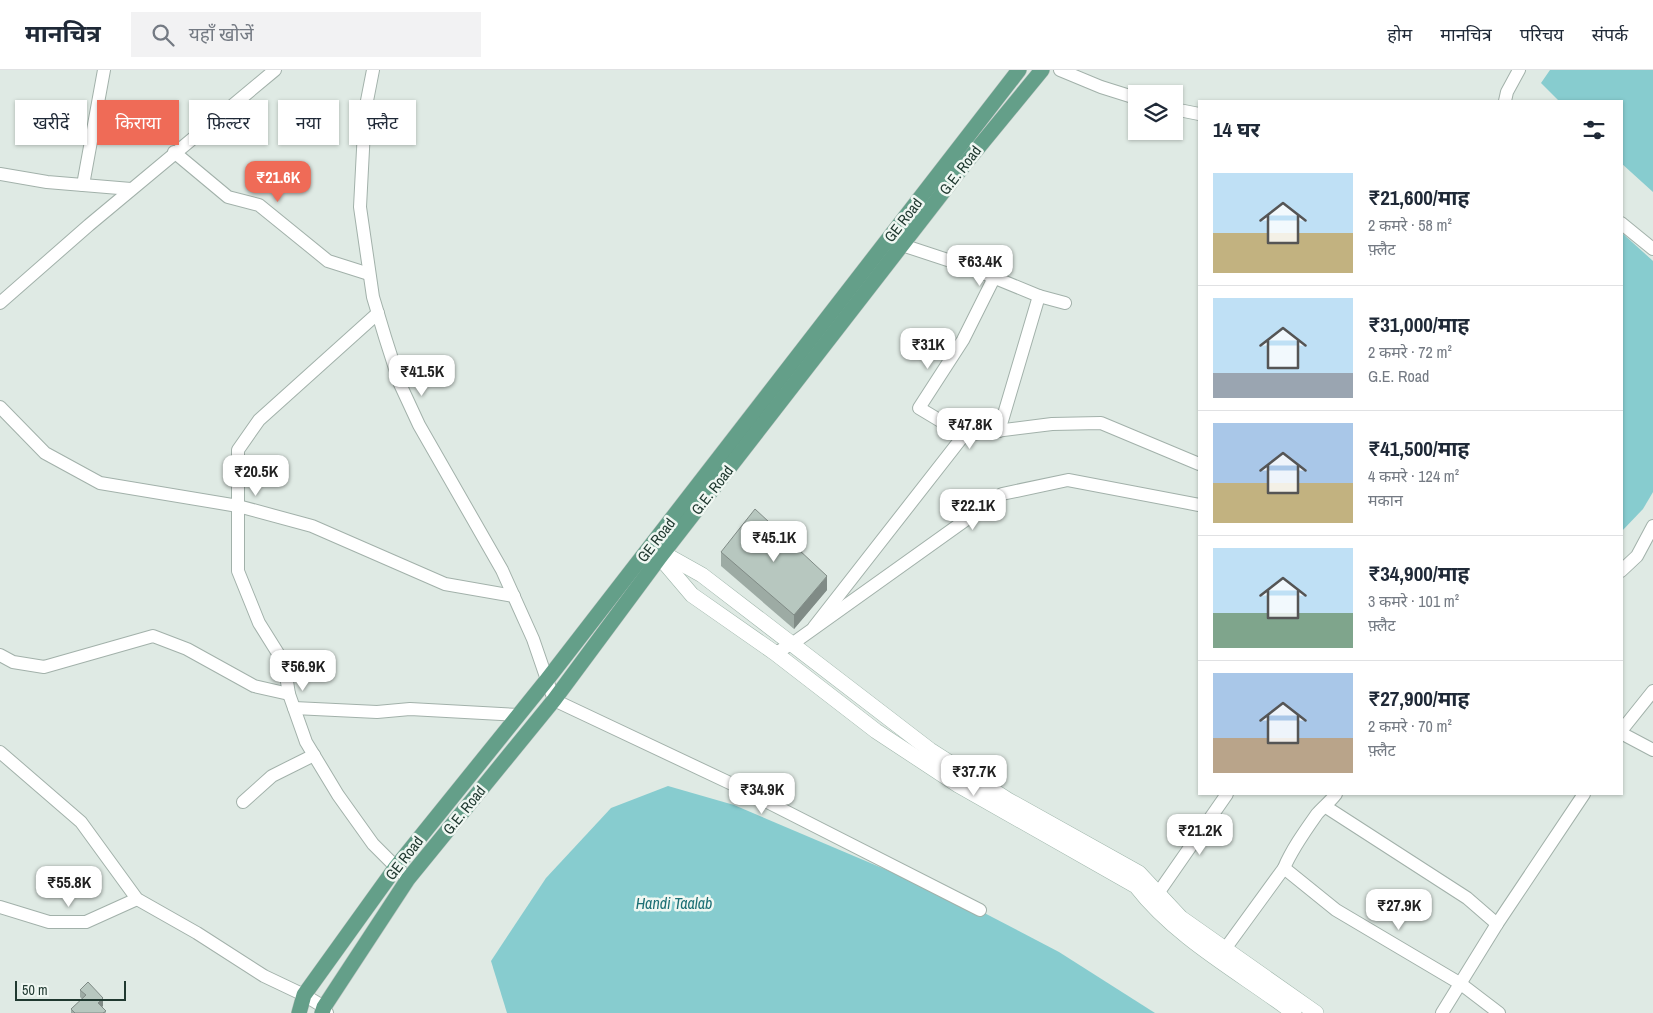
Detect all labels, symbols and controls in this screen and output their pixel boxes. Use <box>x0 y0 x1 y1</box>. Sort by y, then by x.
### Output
search box <box>131 12 481 57</box>
text: मानचित्र <box>25 17 101 49</box>
icon: search <box>149 21 177 49</box>
text: यहाँ खोजें <box>189 21 254 47</box>
text: होम <box>1387 22 1412 47</box>
text: मानचित्र <box>1440 22 1492 47</box>
text: परिचय <box>1520 22 1564 47</box>
text: संपर्क <box>1592 22 1628 47</box>
map controls <box>1128 85 1183 140</box>
button: layers <box>1128 85 1183 140</box>
chip: खरीदें <box>15 100 87 145</box>
chip: किराया <box>97 100 179 145</box>
chip: फ़िल्टर <box>189 100 268 145</box>
chip: नया <box>278 100 339 145</box>
chip: फ़्लैट <box>349 100 416 145</box>
text: 14 घर <box>1213 115 1260 144</box>
icon: filters <box>1580 116 1608 144</box>
street label: G.E. Road <box>934 141 986 199</box>
pin: ₹21.6K <box>237 160 319 203</box>
text: ₹21.6K <box>256 166 300 188</box>
text: ₹21,600/माह <box>1368 183 1469 212</box>
icon: home <box>1253 193 1313 253</box>
street label: GE Road <box>879 194 927 246</box>
text: 2 कमरे · 58 m² <box>1368 214 1452 236</box>
text: फ़्लैट <box>1368 238 1396 260</box>
pin: ₹63.4K <box>939 244 1021 287</box>
text: ₹63.4K <box>958 250 1002 272</box>
text: ₹31,000/माह <box>1368 310 1469 339</box>
icon: home <box>1253 318 1313 378</box>
pin: ₹31K <box>898 328 958 370</box>
text: ₹31K <box>911 333 945 355</box>
text: 2 कमरे · 72 m² <box>1368 341 1452 363</box>
pin: ₹41.5K <box>381 354 463 397</box>
text: ₹41.5K <box>400 360 444 382</box>
text: G.E. Road <box>1368 365 1429 387</box>
pin: ₹47.8K <box>929 408 1011 450</box>
text: ₹47.8K <box>948 413 992 435</box>
text: ₹41,500/माह <box>1368 434 1469 463</box>
icon: home <box>1253 443 1313 503</box>
pin: ₹20.5K <box>215 454 297 497</box>
text: ₹20.5K <box>234 460 278 482</box>
street label: G.E. Road <box>686 461 738 519</box>
text: 4 कमरे · 124 m² <box>1368 465 1459 487</box>
pin: ₹22.1K <box>932 488 1014 531</box>
text: मकान <box>1368 489 1403 511</box>
text: ₹22.1K <box>951 494 995 516</box>
street label: GE Road <box>632 514 680 566</box>
pin: ₹45.1K <box>733 520 815 563</box>
text: ₹45.1K <box>752 526 796 548</box>
text: ₹34,900/माह <box>1368 559 1469 588</box>
icon: home <box>1253 568 1313 628</box>
text: 3 कमरे · 101 m² <box>1368 590 1459 612</box>
text: फ़्लैट <box>1368 614 1396 636</box>
pin: ₹56.9K <box>262 650 344 692</box>
text: ₹56.9K <box>281 655 325 677</box>
text: ₹27,900/माह <box>1368 684 1469 713</box>
icon: home <box>1253 693 1313 753</box>
text: 2 कमरे · 70 m² <box>1368 715 1452 737</box>
text: फ़्लैट <box>1368 739 1396 761</box>
pin: ₹37.7K <box>933 754 1015 797</box>
text: ₹37.7K <box>952 760 996 782</box>
pin: ₹34.9K <box>721 772 803 815</box>
text: ₹34.9K <box>740 778 784 800</box>
street label: G.E. Road <box>438 781 490 839</box>
pin: ₹21.2K <box>1159 814 1241 856</box>
text: ₹21.2K <box>1178 819 1222 841</box>
street label: GE Road <box>380 832 428 884</box>
pin: ₹55.8K <box>28 866 110 908</box>
text: ₹55.8K <box>47 871 91 893</box>
pin: ₹27.9K <box>1358 888 1440 931</box>
water label: Handi Taalab <box>636 892 712 914</box>
text: ₹27.9K <box>1377 894 1421 916</box>
scale bar <box>15 978 126 1001</box>
text: 50 m <box>22 981 48 999</box>

